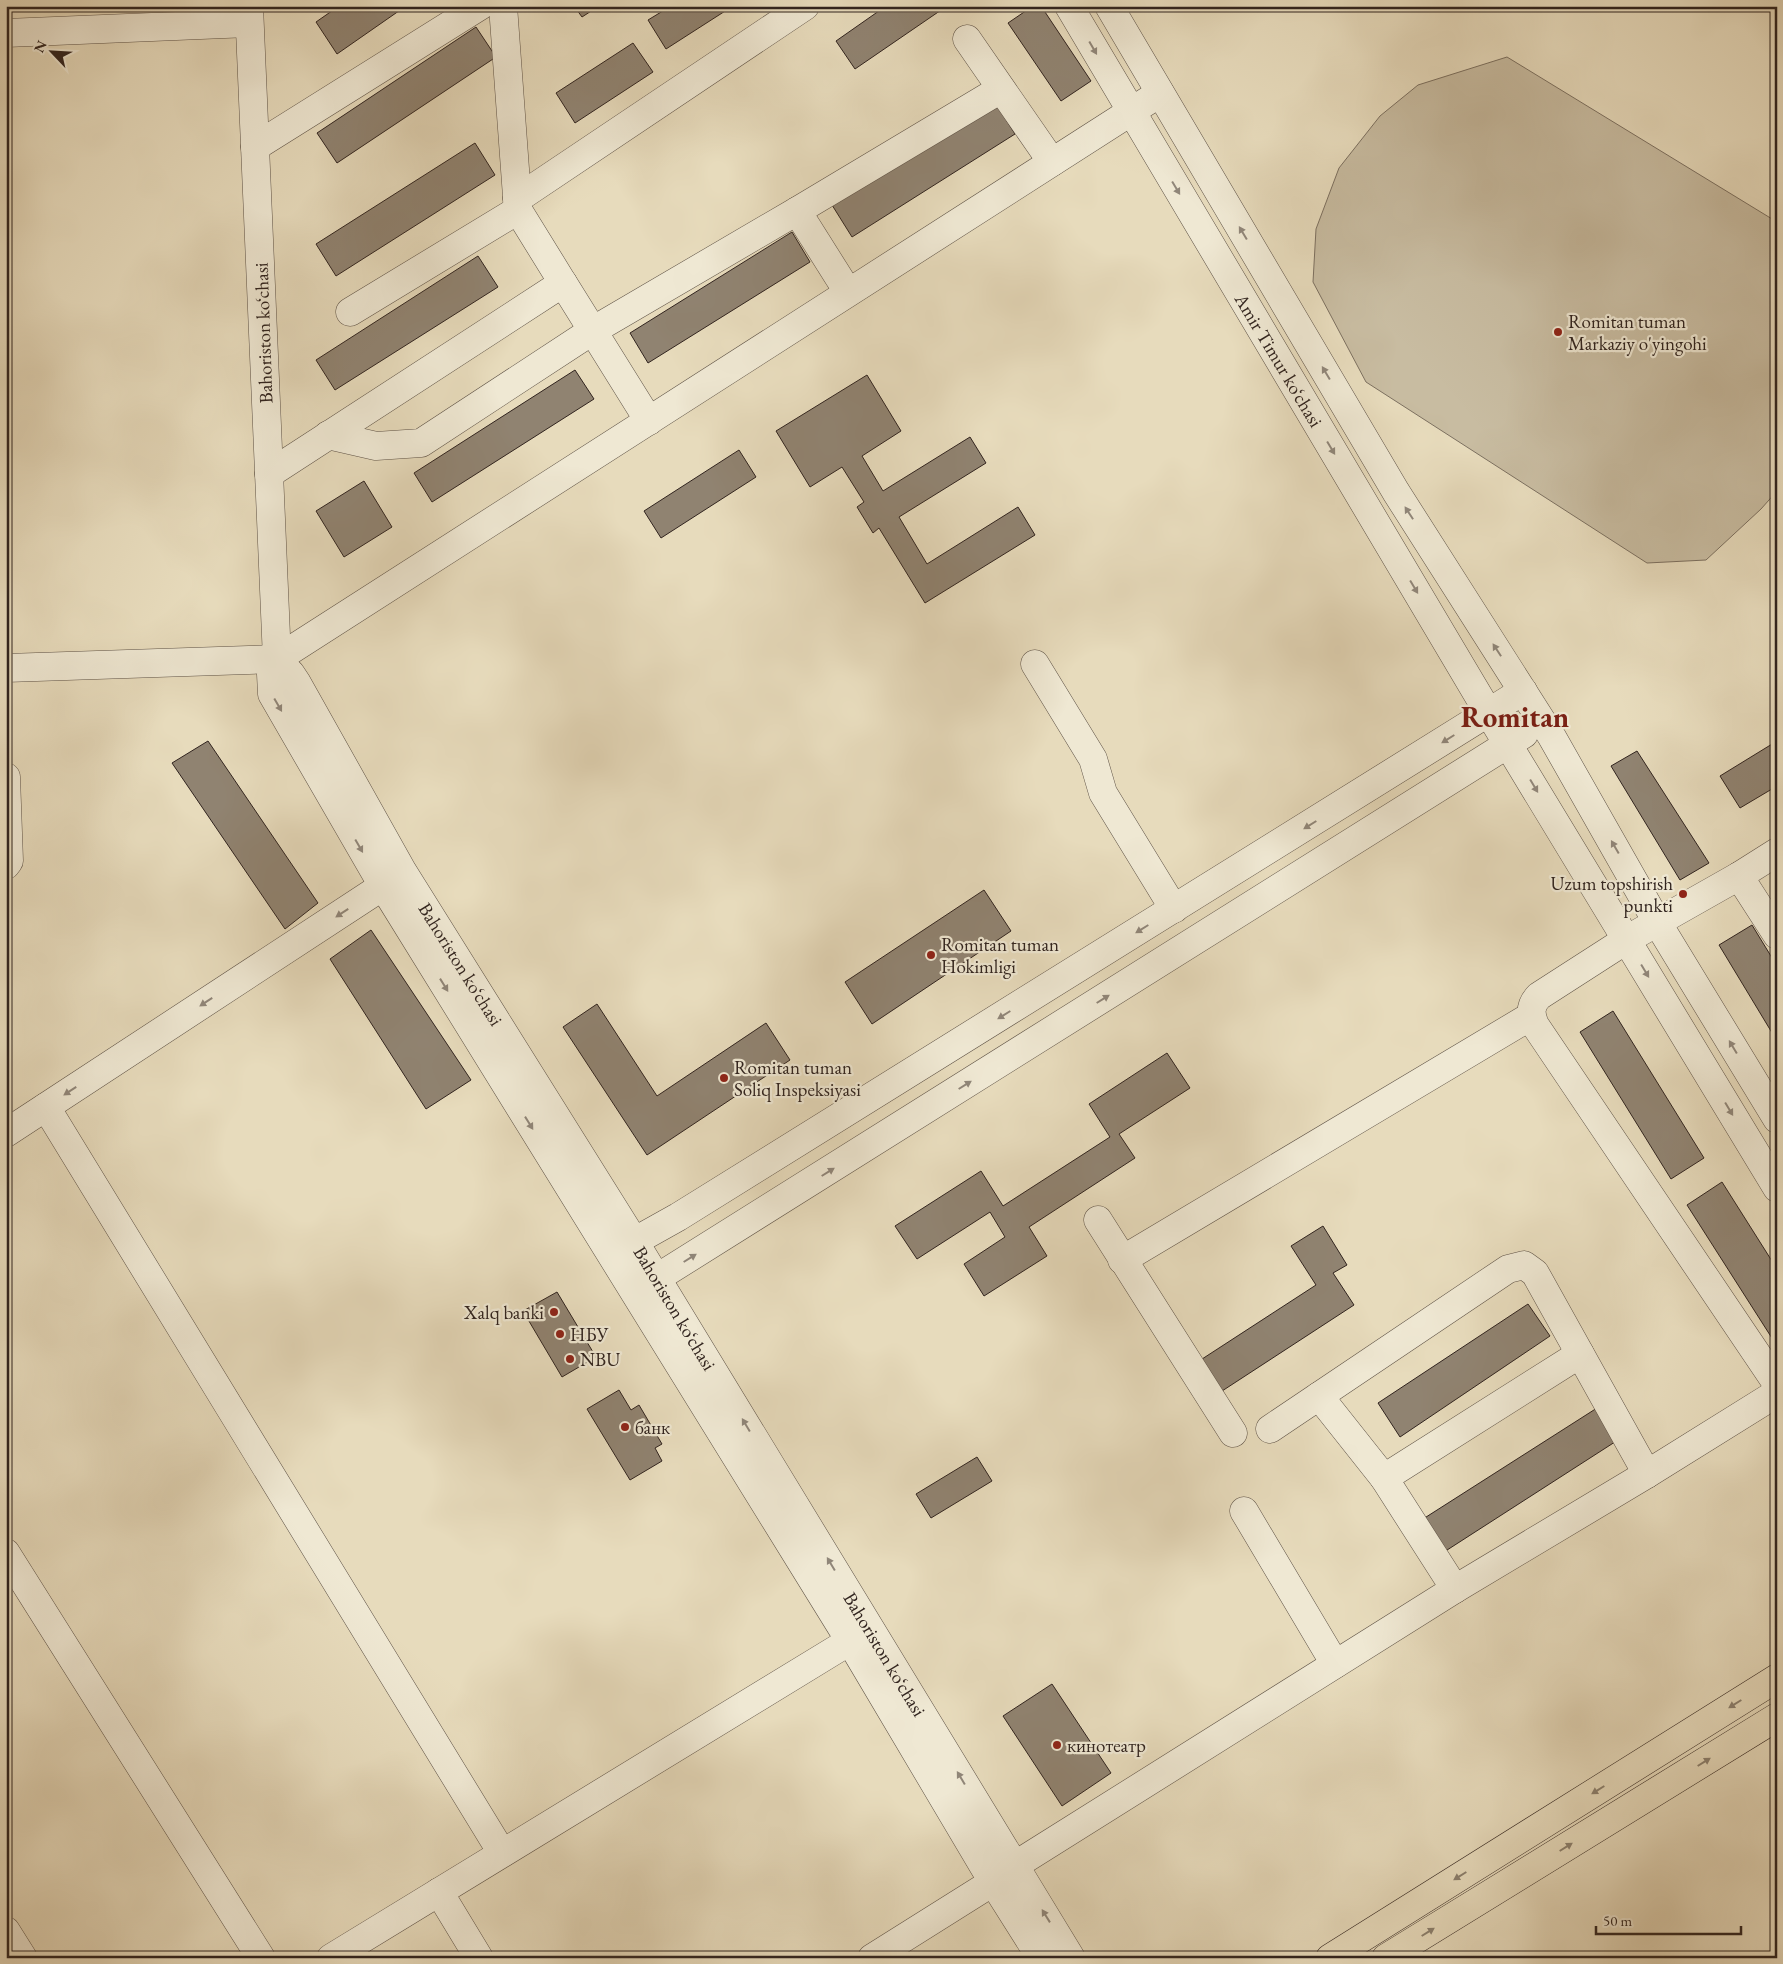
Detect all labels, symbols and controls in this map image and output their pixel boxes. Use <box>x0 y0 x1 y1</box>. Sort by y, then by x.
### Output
north arrow <box>28 28 78 78</box>
text: N <box>30 37 51 55</box>
one-way arrow <box>1089 42 1098 55</box>
one-way arrow <box>1172 182 1181 195</box>
one-way arrow <box>1239 227 1248 240</box>
street label: Bahoriston ko‘chasi <box>249 262 278 404</box>
street label: Amir Timur ko‘chasi <box>1228 288 1329 432</box>
place label: Romitan tuman Markaziy o'yingohi <box>1568 309 1707 356</box>
marker: Romitan tuman Markaziy o'yingohi <box>1552 326 1564 338</box>
one-way arrow <box>1321 367 1330 380</box>
one-way arrow <box>1327 441 1336 454</box>
one-way arrow <box>1404 506 1414 519</box>
one-way arrow <box>1410 581 1419 594</box>
one-way arrow <box>1492 643 1502 656</box>
one-way arrow <box>274 698 283 712</box>
district label: Romitan <box>1461 698 1569 736</box>
one-way arrow <box>1441 734 1454 744</box>
one-way arrow <box>1530 780 1539 793</box>
one-way arrow <box>1303 820 1316 829</box>
one-way arrow <box>355 839 364 852</box>
one-way arrow <box>1611 840 1619 855</box>
place label: Uzum topshirish punkti <box>1550 871 1673 918</box>
marker: Uzum topshirish punkti <box>1677 888 1689 900</box>
street label: Bahoriston ko‘chasi <box>413 898 509 1031</box>
one-way arrow <box>335 908 348 918</box>
one-way arrow <box>1135 924 1149 933</box>
place label: Romitan tuman Hokimligi <box>941 932 1059 979</box>
marker: Romitan tuman Hokimligi <box>925 949 937 961</box>
one-way arrow <box>1640 964 1649 977</box>
one-way arrow <box>439 978 448 991</box>
one-way arrow <box>1096 994 1110 1004</box>
one-way arrow <box>199 997 213 1007</box>
one-way arrow <box>997 1010 1011 1019</box>
one-way arrow <box>1729 1041 1738 1054</box>
place label: Romitan tuman Soliq Inspeksiyasi <box>734 1055 861 1102</box>
marker: Romitan tuman Soliq Inspeksiyasi <box>718 1072 730 1084</box>
one-way arrow <box>959 1081 972 1090</box>
one-way arrow <box>63 1087 77 1096</box>
one-way arrow <box>1724 1103 1733 1116</box>
one-way arrow <box>525 1116 534 1129</box>
one-way arrow <box>821 1167 834 1176</box>
street label: Bahoriston ko‘chasi <box>628 1241 722 1375</box>
one-way arrow <box>683 1253 697 1263</box>
place label: Xalq banki <box>463 1300 544 1325</box>
marker: Xalq banki <box>548 1306 560 1318</box>
place label: НБУ <box>570 1322 610 1347</box>
marker: НБУ <box>554 1328 566 1340</box>
place label: NBU <box>580 1347 620 1372</box>
marker: NBU <box>564 1353 576 1365</box>
place label: банк <box>635 1415 670 1440</box>
one-way arrow <box>742 1419 751 1432</box>
marker: банк <box>619 1421 631 1433</box>
one-way arrow <box>826 1558 835 1571</box>
street label: Bahoriston ko‘chasi <box>838 1587 932 1721</box>
one-way arrow <box>1729 1699 1742 1709</box>
place label: кинотеатр <box>1067 1733 1146 1758</box>
marker: кинотеатр <box>1051 1739 1063 1751</box>
one-way arrow <box>1698 1757 1711 1766</box>
one-way arrow <box>956 1771 965 1784</box>
one-way arrow <box>1591 1785 1604 1795</box>
one-way arrow <box>1559 1842 1572 1852</box>
one-way arrow <box>1453 1872 1466 1881</box>
scale bar <box>1596 1904 1740 1936</box>
one-way arrow <box>1041 1910 1050 1923</box>
text: 50 m <box>1603 1911 1632 1930</box>
one-way arrow <box>1421 1928 1434 1937</box>

